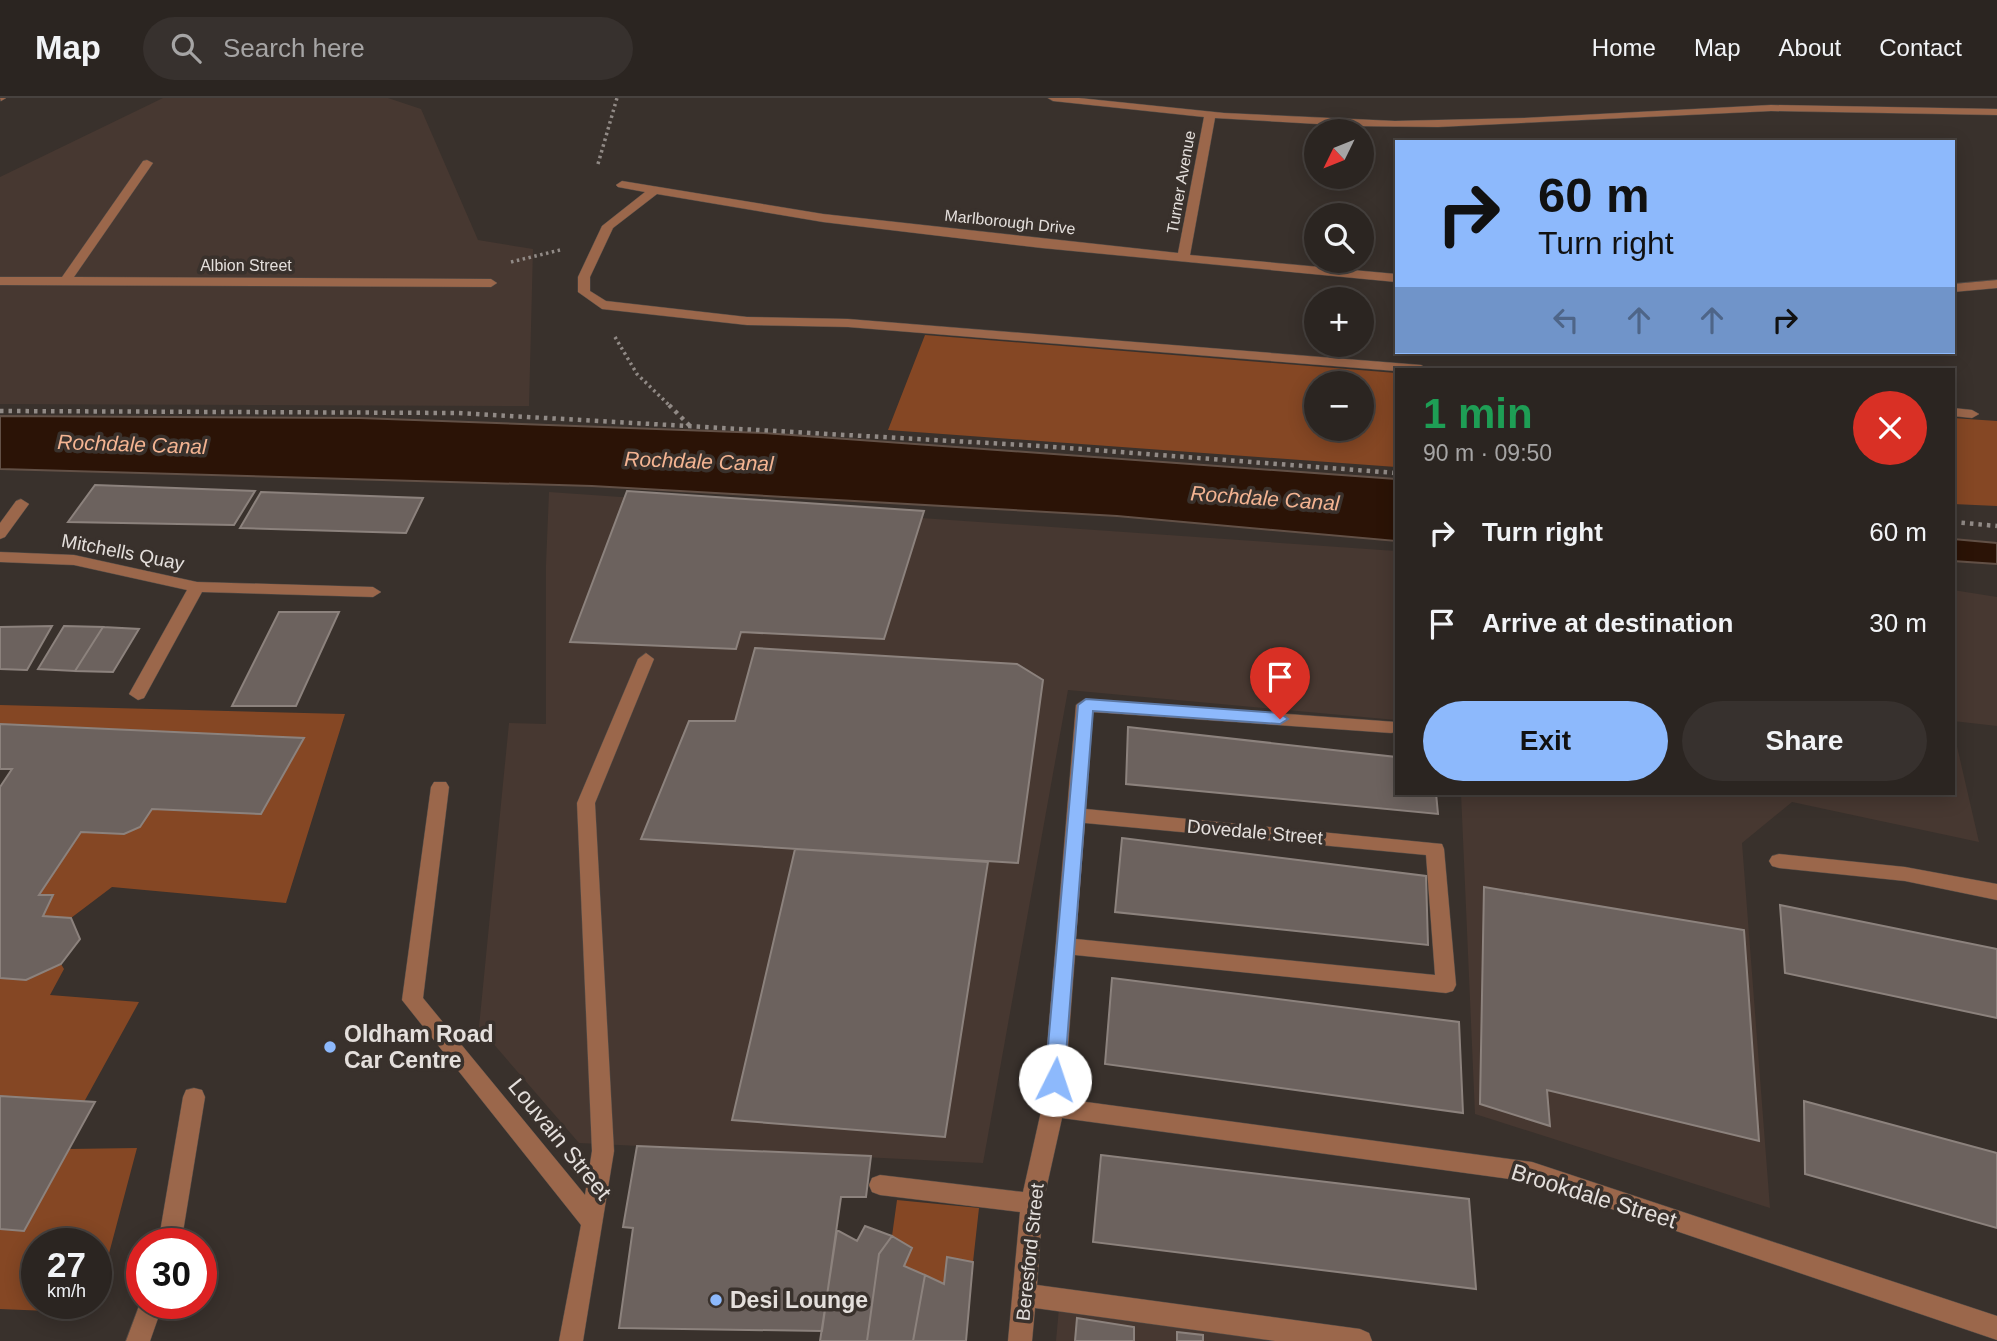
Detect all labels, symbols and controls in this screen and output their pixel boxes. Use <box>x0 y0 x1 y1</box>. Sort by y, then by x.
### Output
search box <box>143 17 633 80</box>
text: Map <box>35 29 101 66</box>
icon: search <box>167 29 205 67</box>
text: Search here <box>223 33 365 63</box>
text: Home <box>1592 34 1656 61</box>
text: Map <box>1694 34 1741 61</box>
text: About <box>1779 34 1841 61</box>
text: Contact <box>1879 34 1962 61</box>
north arrow <box>1304 119 1374 189</box>
map controls <box>1304 119 1374 441</box>
street label: Turner Avenue <box>1164 129 1198 235</box>
icon: right <box>1423 168 1514 259</box>
text: 60 m <box>1538 168 1650 222</box>
button: search <box>1304 203 1374 273</box>
street label: Marlborough Drive <box>944 207 1076 237</box>
text: Turn right <box>1538 225 1674 261</box>
street label: Albion Street <box>200 257 292 274</box>
button: + <box>1304 287 1374 357</box>
icon: left <box>1547 301 1585 339</box>
icon: ahead <box>1620 301 1658 339</box>
icon: ahead <box>1693 301 1731 339</box>
icon: right <box>1766 301 1804 339</box>
button: − <box>1304 371 1374 441</box>
text: 1 min <box>1423 390 1533 437</box>
button: close <box>1853 391 1927 465</box>
water label: Rochdale Canal <box>57 430 208 458</box>
text: 90 m · 09:50 <box>1423 440 1552 466</box>
water label: Rochdale Canal <box>624 447 775 475</box>
water label: Rochdale Canal <box>1190 481 1342 515</box>
icon: right <box>1423 514 1461 552</box>
text: Turn right <box>1482 517 1603 547</box>
text: 60 m <box>1869 517 1927 547</box>
street label: Mitchells Quay <box>60 530 187 574</box>
icon: arrive <box>1423 605 1461 643</box>
text: Arrive at destination <box>1482 608 1733 638</box>
text: 30 m <box>1869 608 1927 638</box>
pin <box>1250 647 1310 719</box>
icon: arrive <box>1261 658 1299 696</box>
button: Exit <box>1423 701 1668 781</box>
button: Share <box>1682 701 1927 781</box>
street label: Dovedale Street <box>1186 816 1324 848</box>
place label: Oldham Road Car Centre <box>344 1021 494 1073</box>
marker: Oldham Road Car Centre <box>322 1039 338 1055</box>
position arrow <box>1018 1043 1092 1117</box>
street label: Louvain Street <box>503 1073 617 1205</box>
street label: Brookdale Street <box>1508 1159 1680 1234</box>
street label: Beresford Street <box>1012 1181 1048 1322</box>
speed limit sign: 30 <box>126 1228 217 1319</box>
text: 27 <box>47 1245 86 1284</box>
text: km/h <box>47 1281 86 1301</box>
place label: Desi Lounge <box>730 1287 868 1313</box>
marker: Desi Lounge <box>708 1292 724 1308</box>

